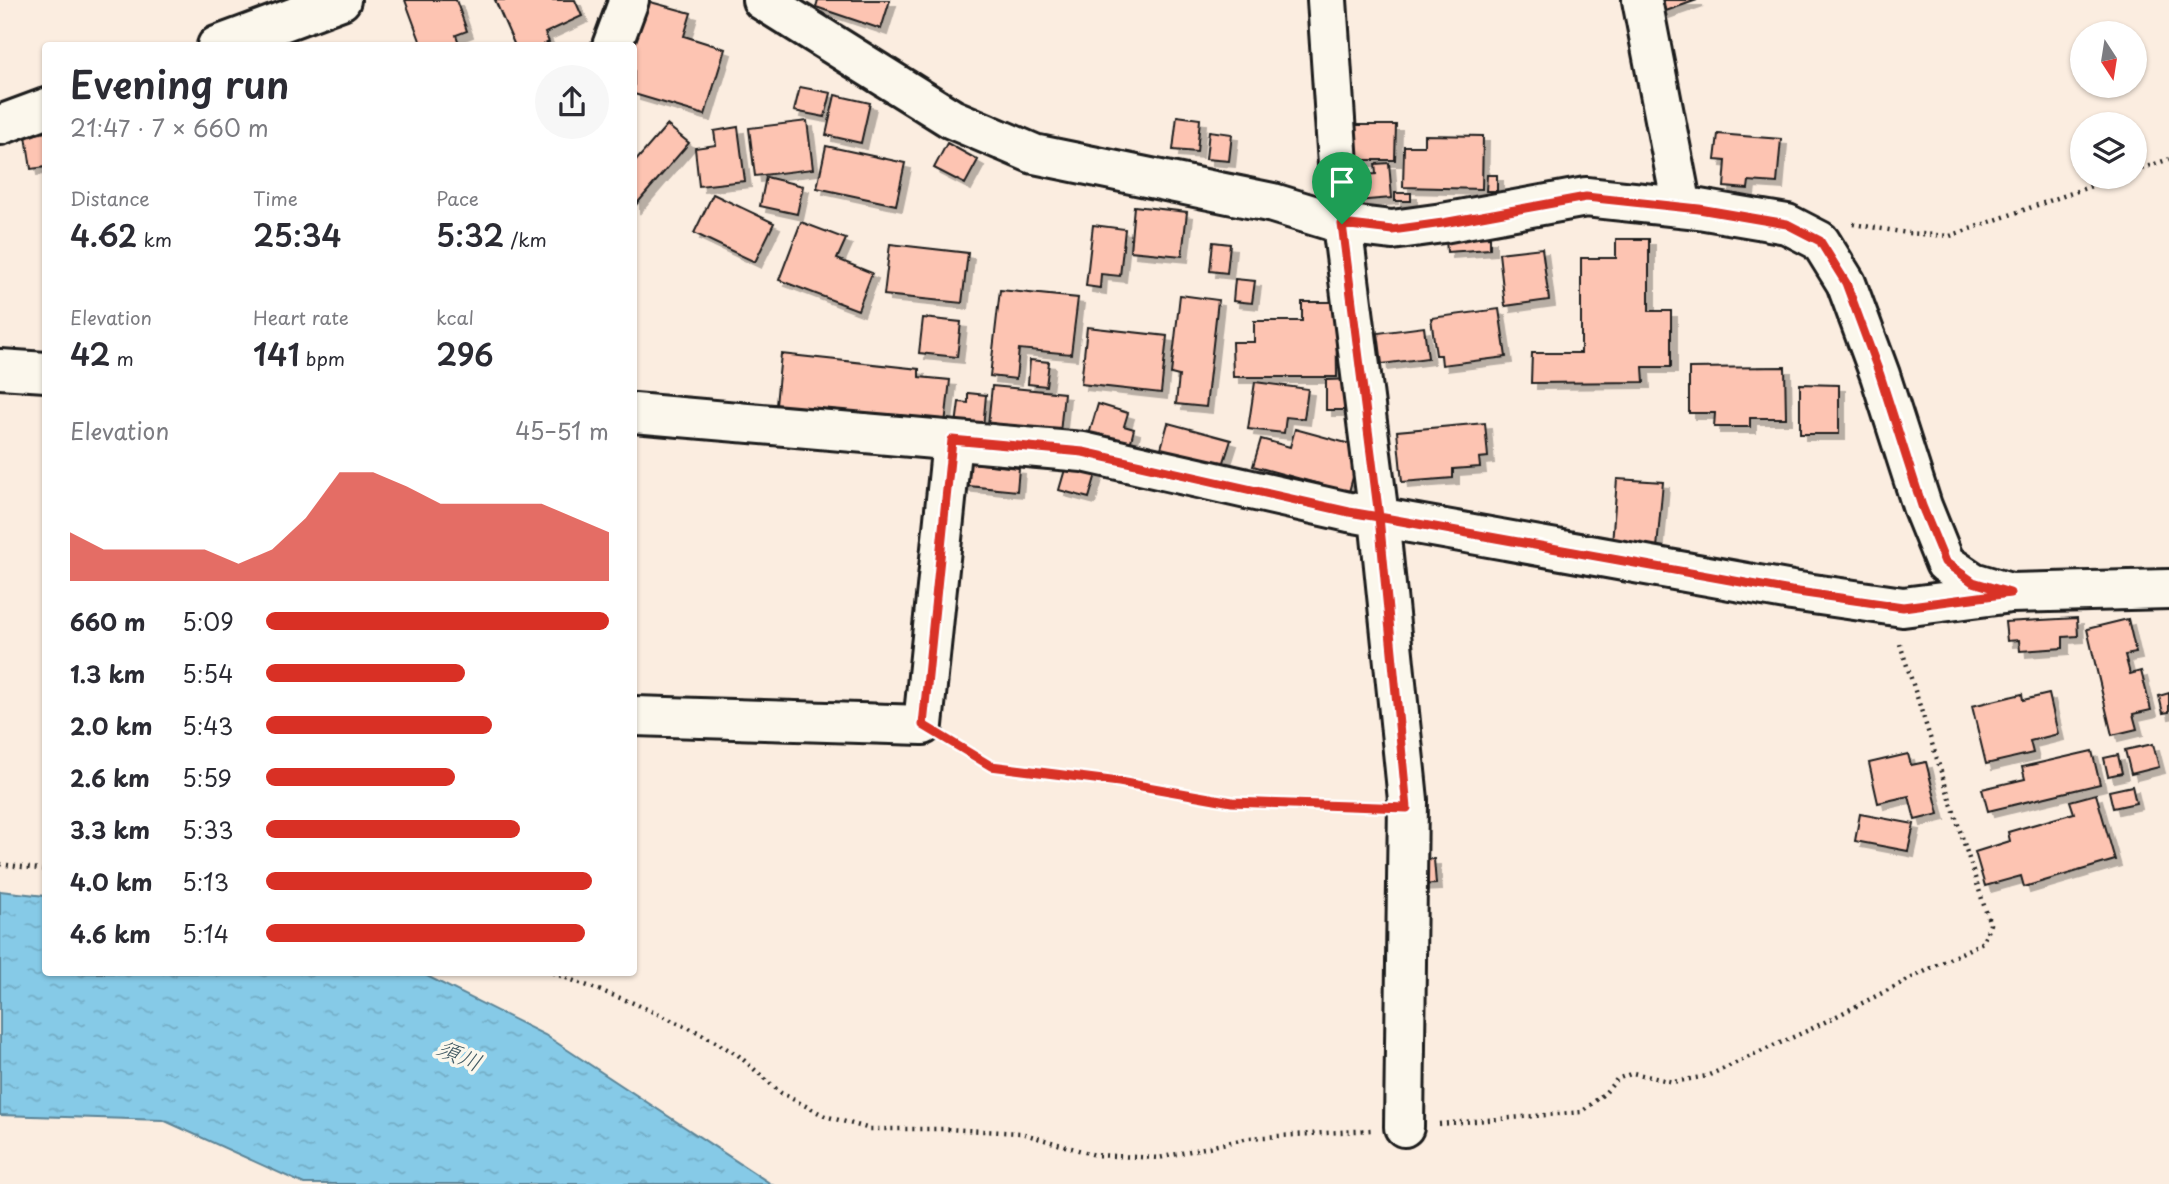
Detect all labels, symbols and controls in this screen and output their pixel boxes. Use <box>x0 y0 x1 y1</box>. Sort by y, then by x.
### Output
north arrow <box>2070 21 2147 98</box>
map controls <box>2070 21 2147 189</box>
text: Evening run <box>70 55 289 112</box>
button: share <box>535 65 609 139</box>
text: 21:47 · 7 × 660 m <box>70 110 269 145</box>
button: layers <box>2070 112 2147 189</box>
pin <box>1312 152 1372 224</box>
icon: arrive <box>1323 163 1361 201</box>
text: Distance <box>70 184 150 212</box>
text: Time <box>253 184 298 212</box>
text: Pace <box>436 184 479 212</box>
text: 4.62 <box>70 212 137 257</box>
text: 25:34 <box>253 212 342 257</box>
text: 5:32 <box>436 212 504 257</box>
text: km <box>137 225 172 253</box>
text: /km <box>504 225 547 253</box>
text: Elevation <box>70 303 152 331</box>
text: Heart rate <box>253 303 349 331</box>
text: kcal <box>436 303 474 331</box>
text: 42 <box>70 331 110 376</box>
text: 141 <box>253 331 300 376</box>
text: 296 <box>436 331 494 376</box>
text: m <box>110 344 134 372</box>
text: bpm <box>300 344 345 372</box>
text: Elevation <box>70 413 169 448</box>
text: 45–51 m <box>515 413 609 448</box>
text: 660 m <box>70 604 146 639</box>
text: 5:09 <box>182 604 234 639</box>
text: 1.3 km <box>70 656 145 691</box>
text: 5:54 <box>182 656 233 691</box>
text: 2.0 km <box>70 708 152 743</box>
text: 5:43 <box>182 708 233 743</box>
text: 2.6 km <box>70 760 150 795</box>
text: 5:59 <box>182 760 232 795</box>
text: 3.3 km <box>70 812 150 847</box>
text: 5:33 <box>182 812 234 847</box>
text: 4.0 km <box>70 864 153 899</box>
text: 5:13 <box>182 864 229 899</box>
text: 4.6 km <box>70 916 151 951</box>
text: 5:14 <box>182 916 229 951</box>
water label: 須川 <box>432 1029 488 1079</box>

